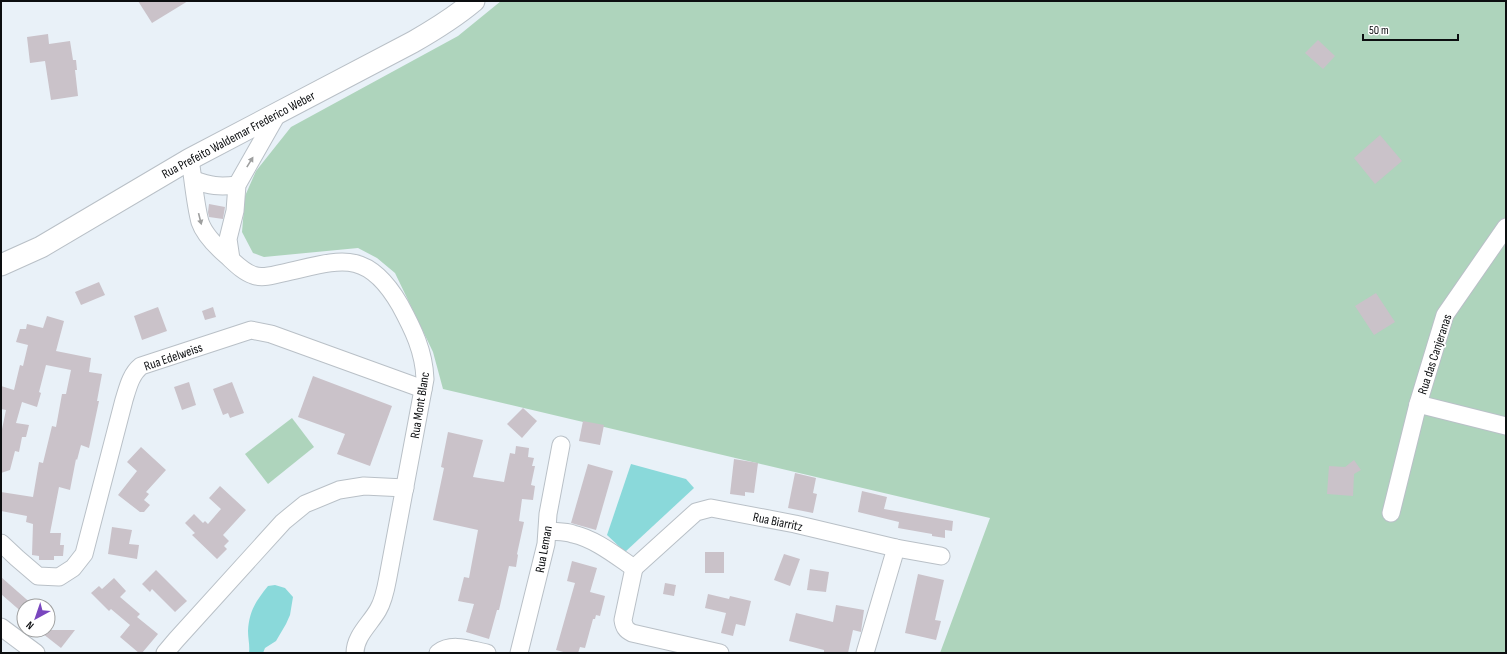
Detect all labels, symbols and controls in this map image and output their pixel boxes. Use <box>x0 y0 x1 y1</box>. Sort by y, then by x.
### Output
scale bar <box>1363 16 1458 42</box>
text: 50 m <box>1369 23 1389 38</box>
street label: Rua Prefeito Waldemar Frederico Weber <box>159 87 318 182</box>
one-way arrow <box>246 156 253 168</box>
one-way arrow <box>198 212 204 225</box>
street label: Rua das Canjeranas <box>1414 312 1456 397</box>
street label: Rua Edelweiss <box>142 339 205 374</box>
street label: Rua Mont Blanc <box>407 371 433 440</box>
street label: Rua Biarritz <box>752 509 804 535</box>
street label: Rua Leman <box>532 524 556 574</box>
north arrow <box>16 598 56 638</box>
text: N <box>23 618 36 632</box>

